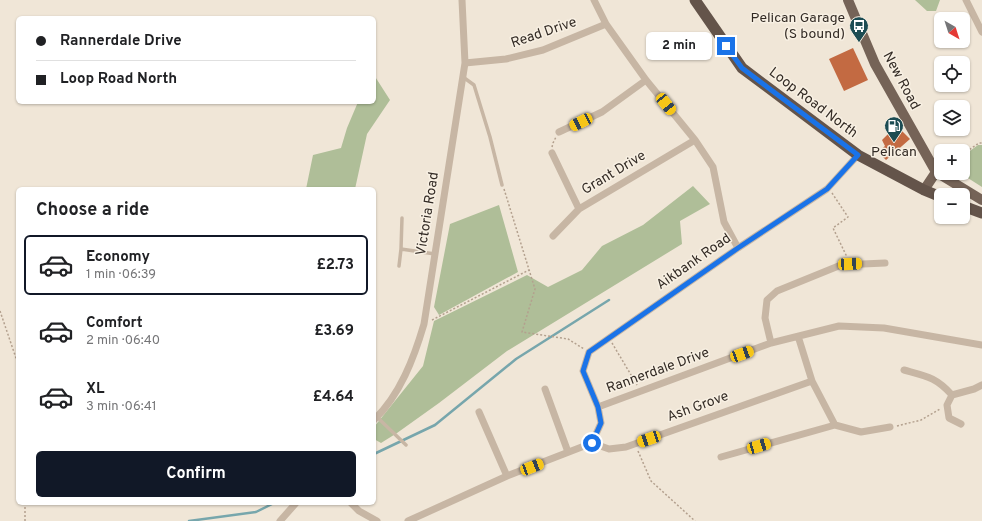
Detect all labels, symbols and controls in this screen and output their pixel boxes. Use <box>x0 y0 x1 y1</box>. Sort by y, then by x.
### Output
place label: Pelican Garage (S bound) <box>751 10 845 43</box>
north arrow <box>934 12 970 48</box>
map controls <box>934 12 970 224</box>
street label: Read Drive <box>509 14 579 52</box>
bus stop icon: Pelican Garage (S bound) <box>848 15 870 43</box>
text: Rannerdale Drive <box>60 32 182 51</box>
callout: 2 min <box>646 32 712 60</box>
route end <box>717 37 735 55</box>
text: 2 min <box>662 38 696 54</box>
street label: New Road <box>879 49 923 113</box>
button: locate <box>934 56 970 92</box>
street label: Loop Road North <box>765 64 861 142</box>
text: Loop Road North <box>60 70 177 89</box>
car <box>654 91 678 117</box>
button: layers <box>934 100 970 136</box>
car <box>568 111 594 133</box>
fuel station icon: Pelican <box>883 115 905 143</box>
place label: Pelican <box>871 144 917 161</box>
button: + <box>934 144 970 180</box>
street label: Grant Drive <box>579 147 649 199</box>
street label: Victoria Road <box>413 171 443 257</box>
button: − <box>934 188 970 224</box>
text: Choose a ride <box>36 199 149 222</box>
street label: Aikbank Road <box>653 230 735 294</box>
icon: car <box>38 247 74 283</box>
text: Economy <box>86 248 150 267</box>
text: £2.73 <box>317 256 354 275</box>
car <box>838 257 862 271</box>
text: 1 min · 06:39 <box>86 267 156 283</box>
icon: car <box>38 313 74 349</box>
text: Comfort <box>86 314 143 333</box>
text: £3.69 <box>314 322 354 341</box>
text: 2 min · 06:40 <box>86 333 160 349</box>
street label: Rannerdale Drive <box>604 344 712 398</box>
car <box>729 344 755 364</box>
icon: car <box>38 379 74 415</box>
text: XL <box>86 380 104 399</box>
text: £4.64 <box>313 388 354 407</box>
street label: Ash Grove <box>665 388 731 426</box>
text: 3 min · 06:41 <box>86 399 157 415</box>
car <box>636 429 662 449</box>
route start <box>583 434 601 452</box>
car <box>746 437 772 455</box>
button: Confirm <box>36 451 356 497</box>
car <box>519 457 545 477</box>

